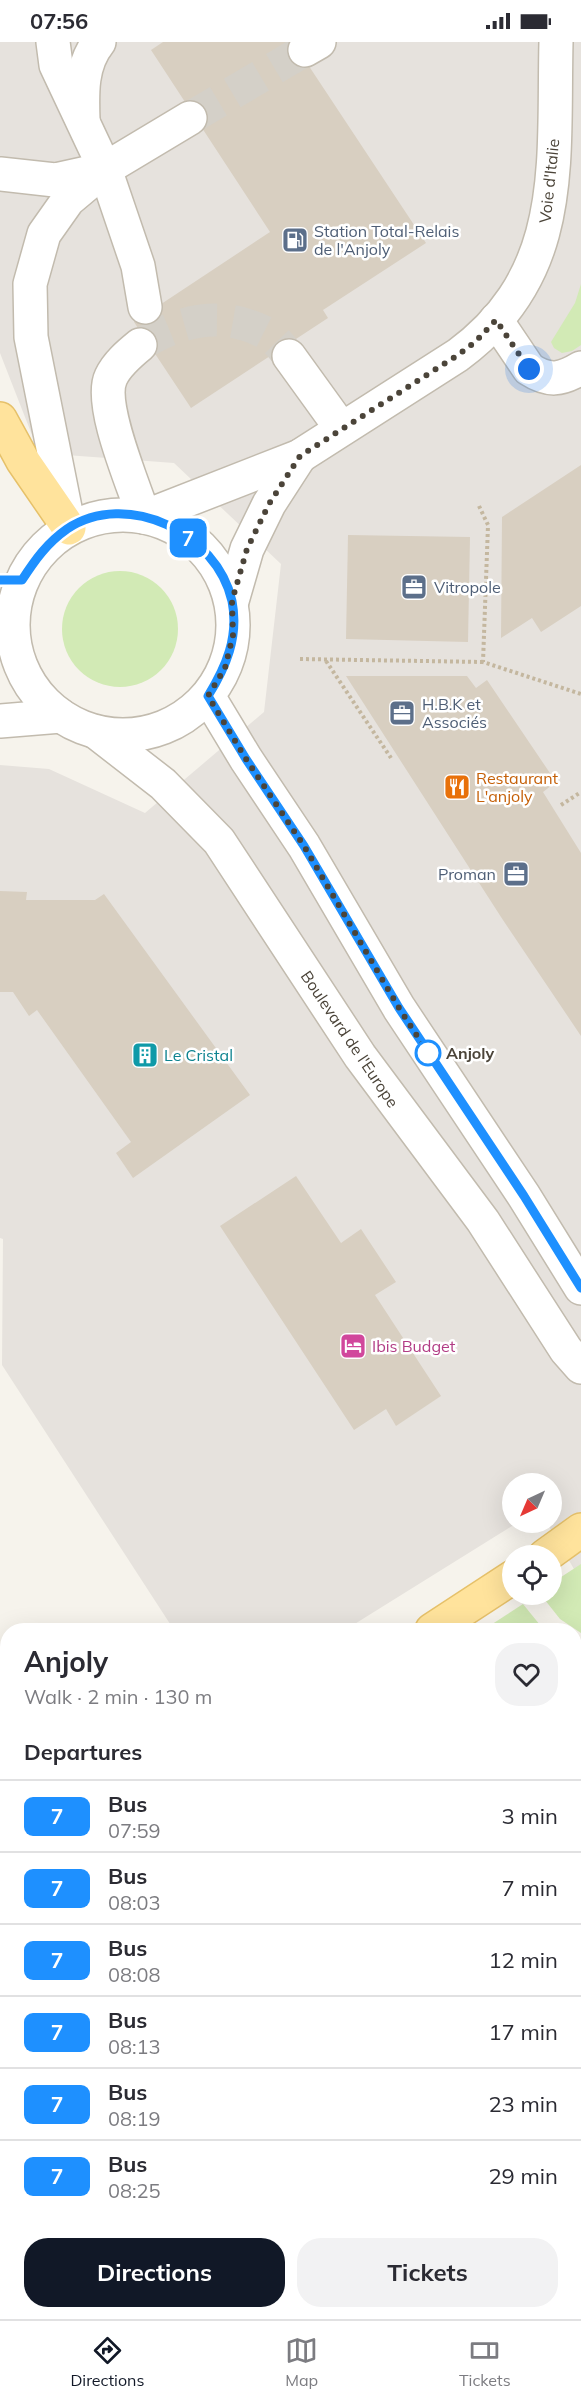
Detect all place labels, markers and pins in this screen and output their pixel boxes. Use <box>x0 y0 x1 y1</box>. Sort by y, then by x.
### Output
place label: Station Total-Relais de l'Anjoly <box>314 221 459 259</box>
fuel station icon: Station Total-Relais de l'Anjoly <box>280 225 310 255</box>
office icon: Vitropole <box>399 572 429 602</box>
place label: Vitropole <box>434 577 501 597</box>
place label: H.B.K et Associés <box>422 694 487 732</box>
office icon: H.B.K et Associés <box>387 698 417 728</box>
place label: Restaurant L'anjoly <box>476 768 559 806</box>
restaurant icon: Restaurant L'anjoly <box>442 772 472 802</box>
office icon: Proman <box>501 859 531 889</box>
place label: Proman <box>438 864 496 884</box>
building icon: Le Cristal <box>130 1040 160 1070</box>
marker: Anjoly <box>415 1040 441 1066</box>
place label: Anjoly <box>446 1043 494 1063</box>
place label: Le Cristal <box>164 1045 233 1065</box>
hotel icon: Ibis Budget <box>338 1331 368 1361</box>
place label: Ibis Budget <box>372 1336 456 1356</box>

